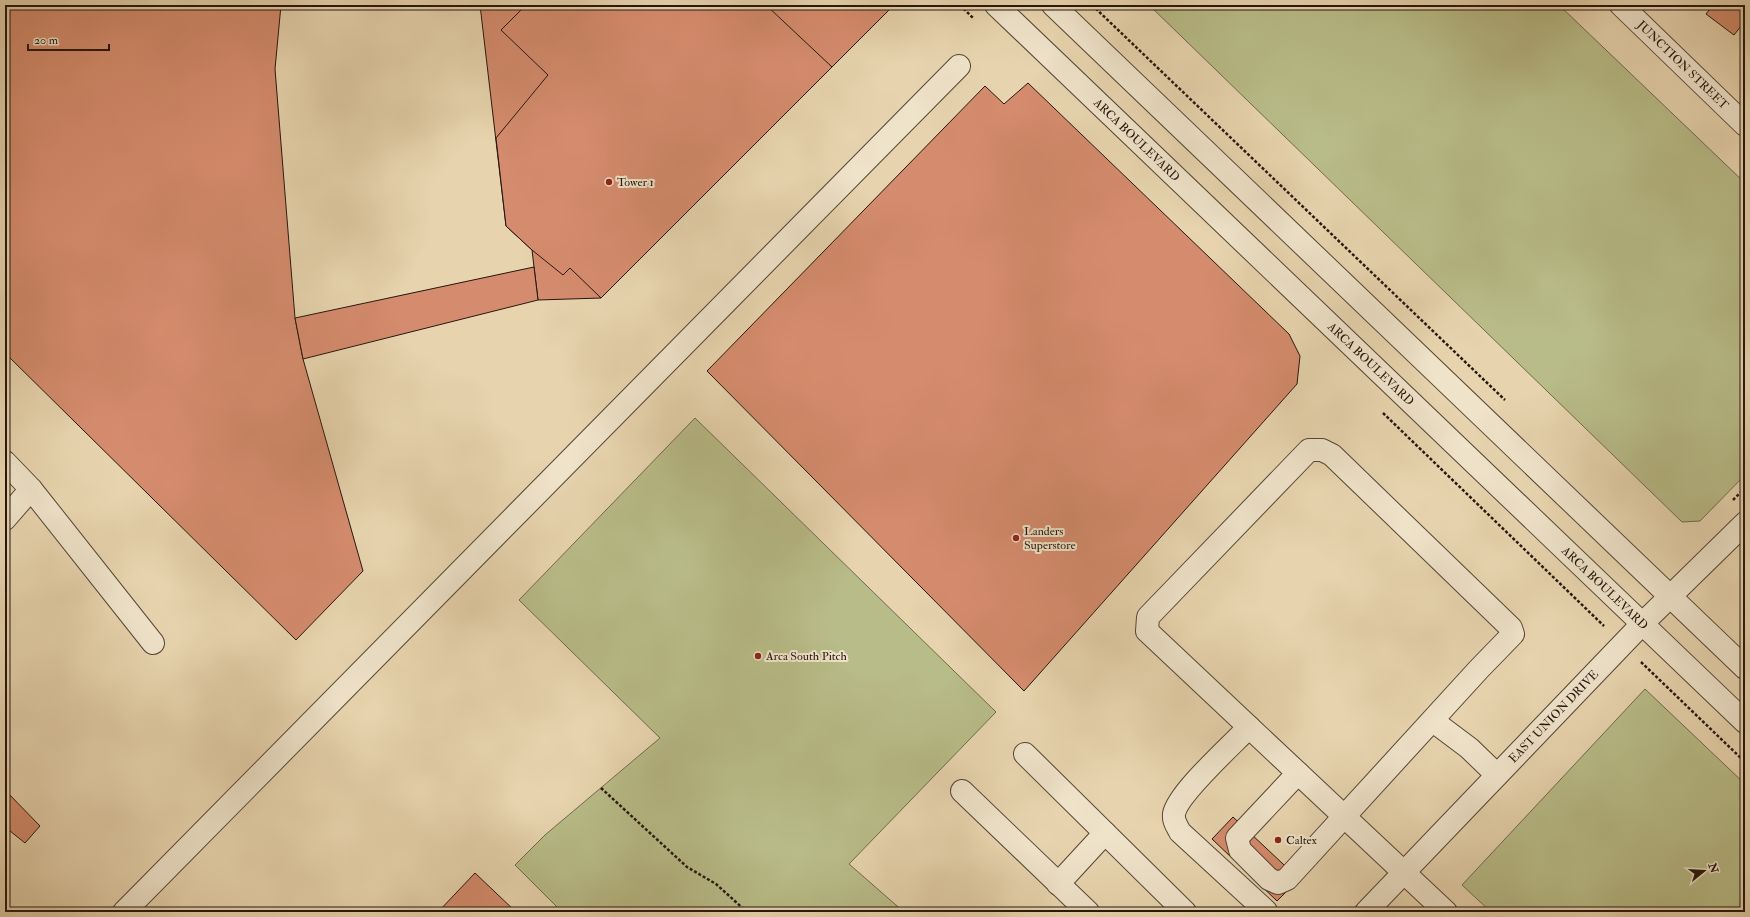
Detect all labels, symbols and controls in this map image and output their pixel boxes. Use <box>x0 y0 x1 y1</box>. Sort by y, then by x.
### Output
street label: JUNCTION STREET <box>1633 17 1731 113</box>
scale bar <box>28 26 109 52</box>
text: 20 m <box>34 33 59 48</box>
street label: ARCA BOULEVARD <box>1090 95 1183 185</box>
place label: Tower 1 <box>617 175 654 190</box>
marker: Tower 1 <box>604 177 614 187</box>
street label: ARCA BOULEVARD <box>1324 319 1417 409</box>
place label: Landers Superstore <box>1024 524 1076 553</box>
marker: Landers Superstore <box>1011 533 1021 543</box>
street label: ARCA BOULEVARD <box>1558 543 1651 633</box>
place label: Arca South Pitch <box>765 649 847 664</box>
marker: Arca South Pitch <box>753 651 763 661</box>
street label: EAST UNION DRIVE <box>1506 667 1602 766</box>
place label: Caltex <box>1286 833 1318 848</box>
marker: Caltex <box>1273 835 1283 845</box>
north arrow <box>1684 851 1724 891</box>
text: N <box>1705 860 1721 876</box>

